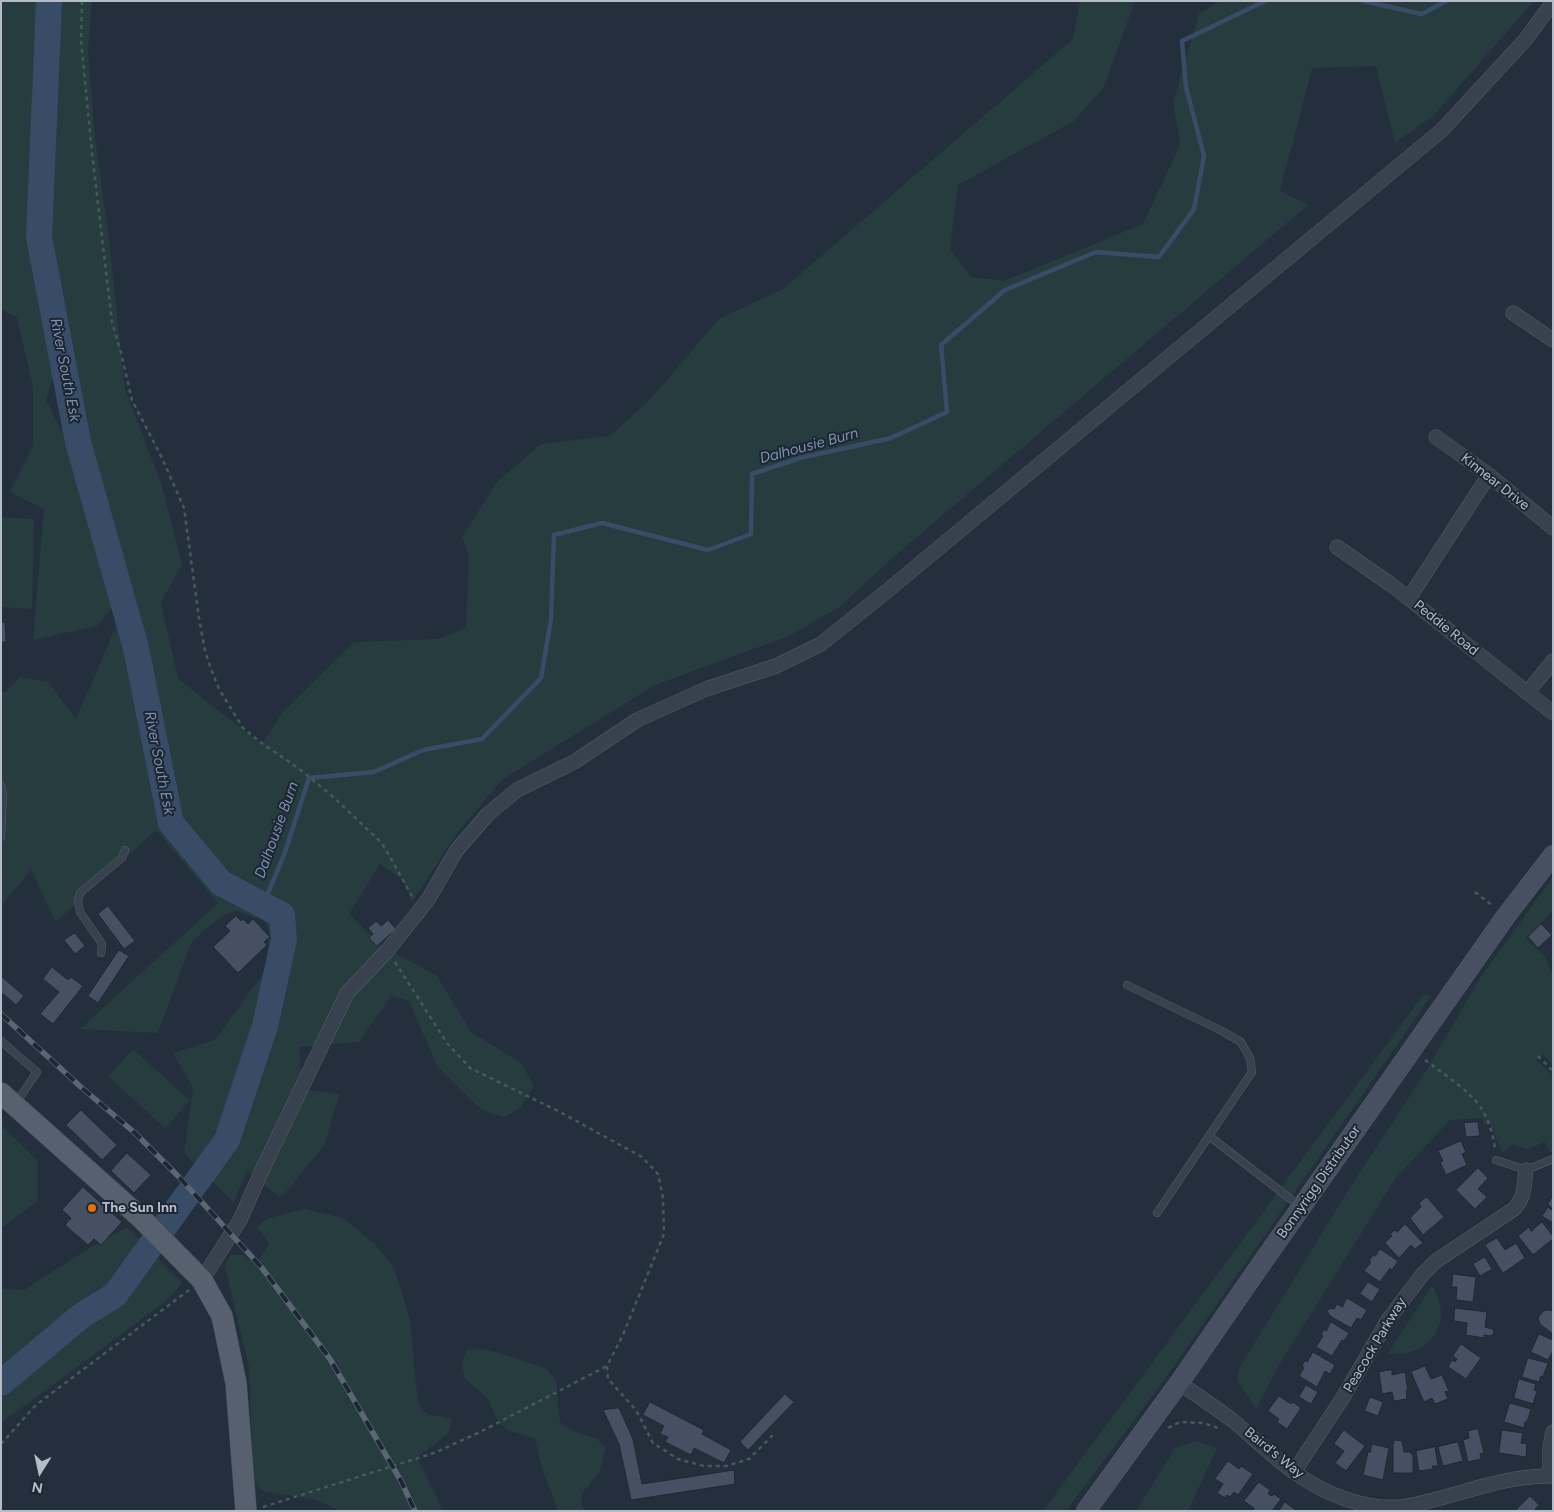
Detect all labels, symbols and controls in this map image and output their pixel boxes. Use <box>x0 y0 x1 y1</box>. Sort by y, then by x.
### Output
water label: River South Esk <box>46 317 84 423</box>
water label: Dalhousie Burn <box>758 424 860 468</box>
street label: Kinnear Drive <box>1457 450 1533 514</box>
street label: Peddie Road <box>1410 597 1482 659</box>
water label: River South Esk <box>140 710 178 816</box>
water label: Dalhousie Burn <box>251 779 303 881</box>
street label: Bonnyrigg Distributor <box>1274 1122 1364 1242</box>
place label: The Sun Inn <box>102 1200 177 1216</box>
marker: The Sun Inn <box>86 1202 98 1214</box>
street label: Peacock Parkway <box>1340 1294 1410 1396</box>
street label: Baird's Way <box>1241 1424 1307 1482</box>
north arrow <box>15 1447 65 1497</box>
text: N <box>31 1478 44 1497</box>

